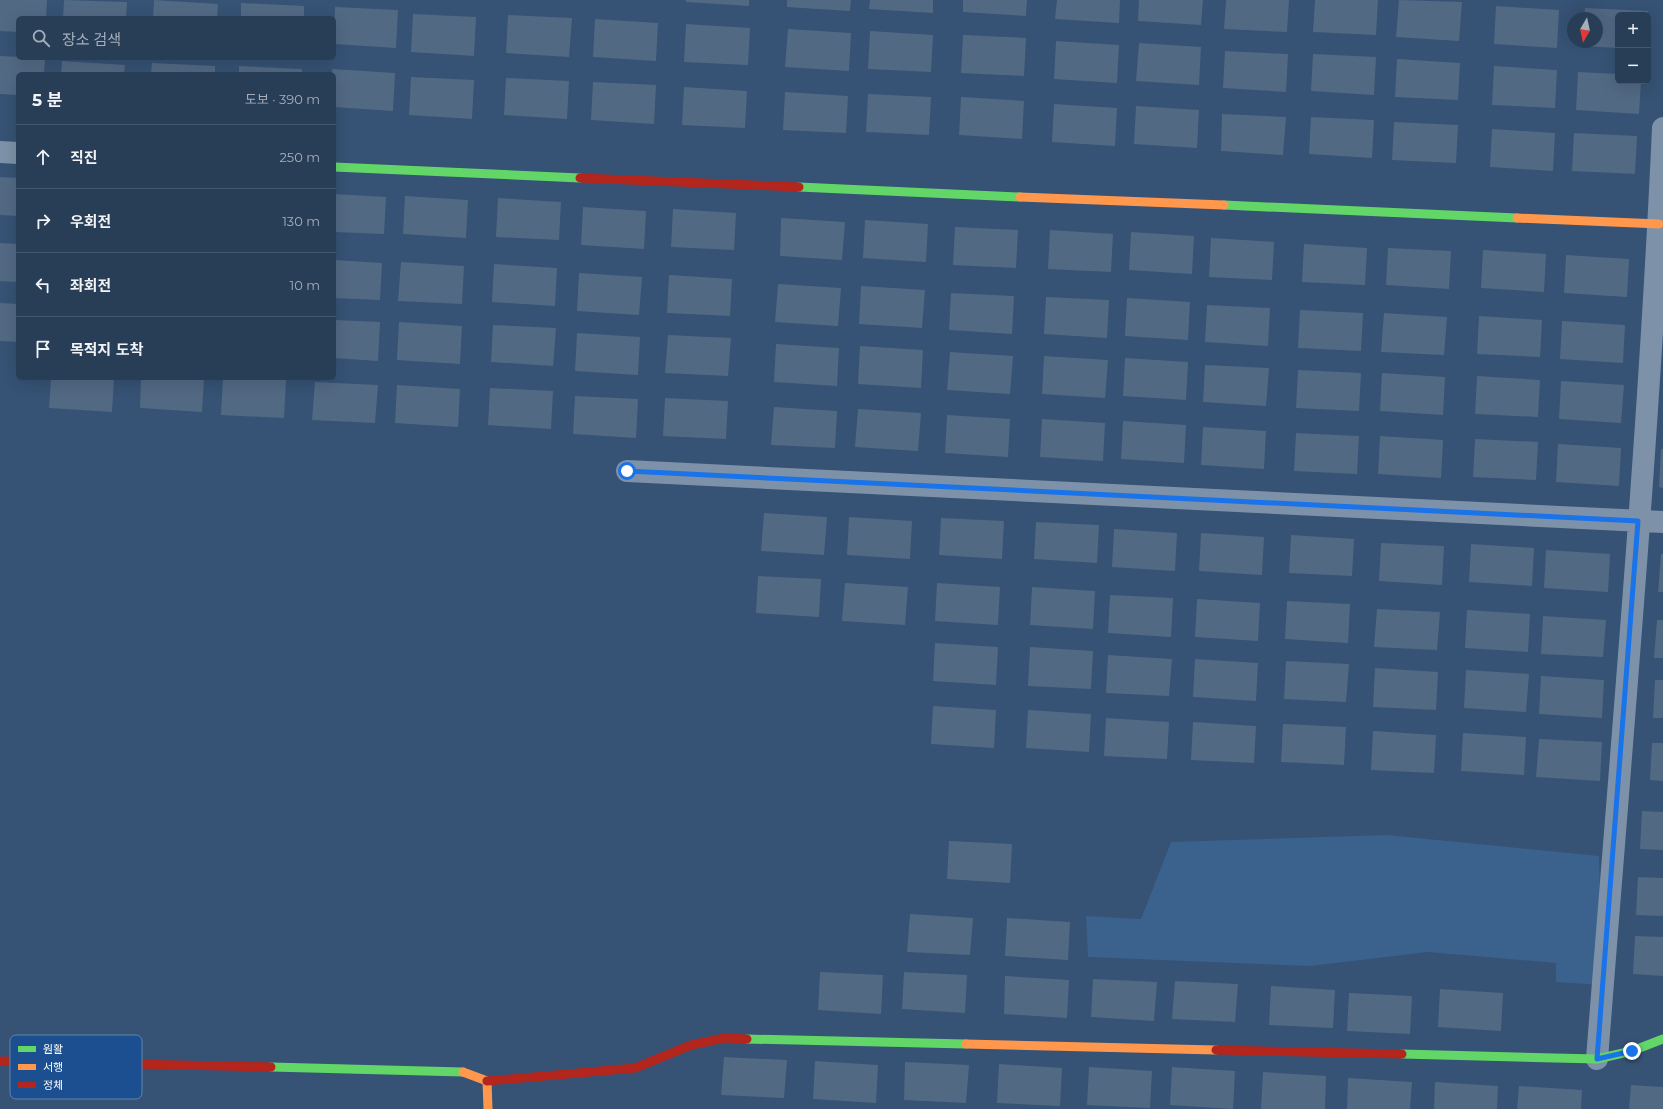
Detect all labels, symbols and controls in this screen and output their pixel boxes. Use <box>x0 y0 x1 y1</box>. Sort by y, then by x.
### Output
north arrow <box>1567 12 1603 48</box>
map controls <box>1615 12 1651 84</box>
button: + <box>1615 12 1651 48</box>
search box <box>16 16 336 60</box>
icon: search <box>30 27 52 49</box>
text: 장소 검색 <box>62 30 121 49</box>
button: − <box>1615 48 1651 84</box>
text: 5 분 <box>32 90 63 110</box>
text: 도보 · 390 m <box>245 91 320 107</box>
icon: ahead <box>32 146 54 168</box>
text: 직진 <box>70 148 98 167</box>
text: 250 m <box>279 149 320 165</box>
icon: right <box>32 210 54 232</box>
text: 우회전 <box>70 212 111 231</box>
text: 130 m <box>282 213 320 229</box>
icon: left <box>32 274 54 296</box>
text: 좌회전 <box>70 276 111 295</box>
text: 10 m <box>290 277 320 293</box>
icon: arrive <box>32 338 54 360</box>
text: 목적지 도착 <box>70 340 143 359</box>
route start <box>618 462 636 480</box>
legend <box>10 1035 142 1099</box>
text: 원활 <box>43 1042 63 1056</box>
route end <box>1623 1042 1641 1060</box>
text: 서행 <box>43 1060 63 1074</box>
text: 정체 <box>43 1078 63 1092</box>

